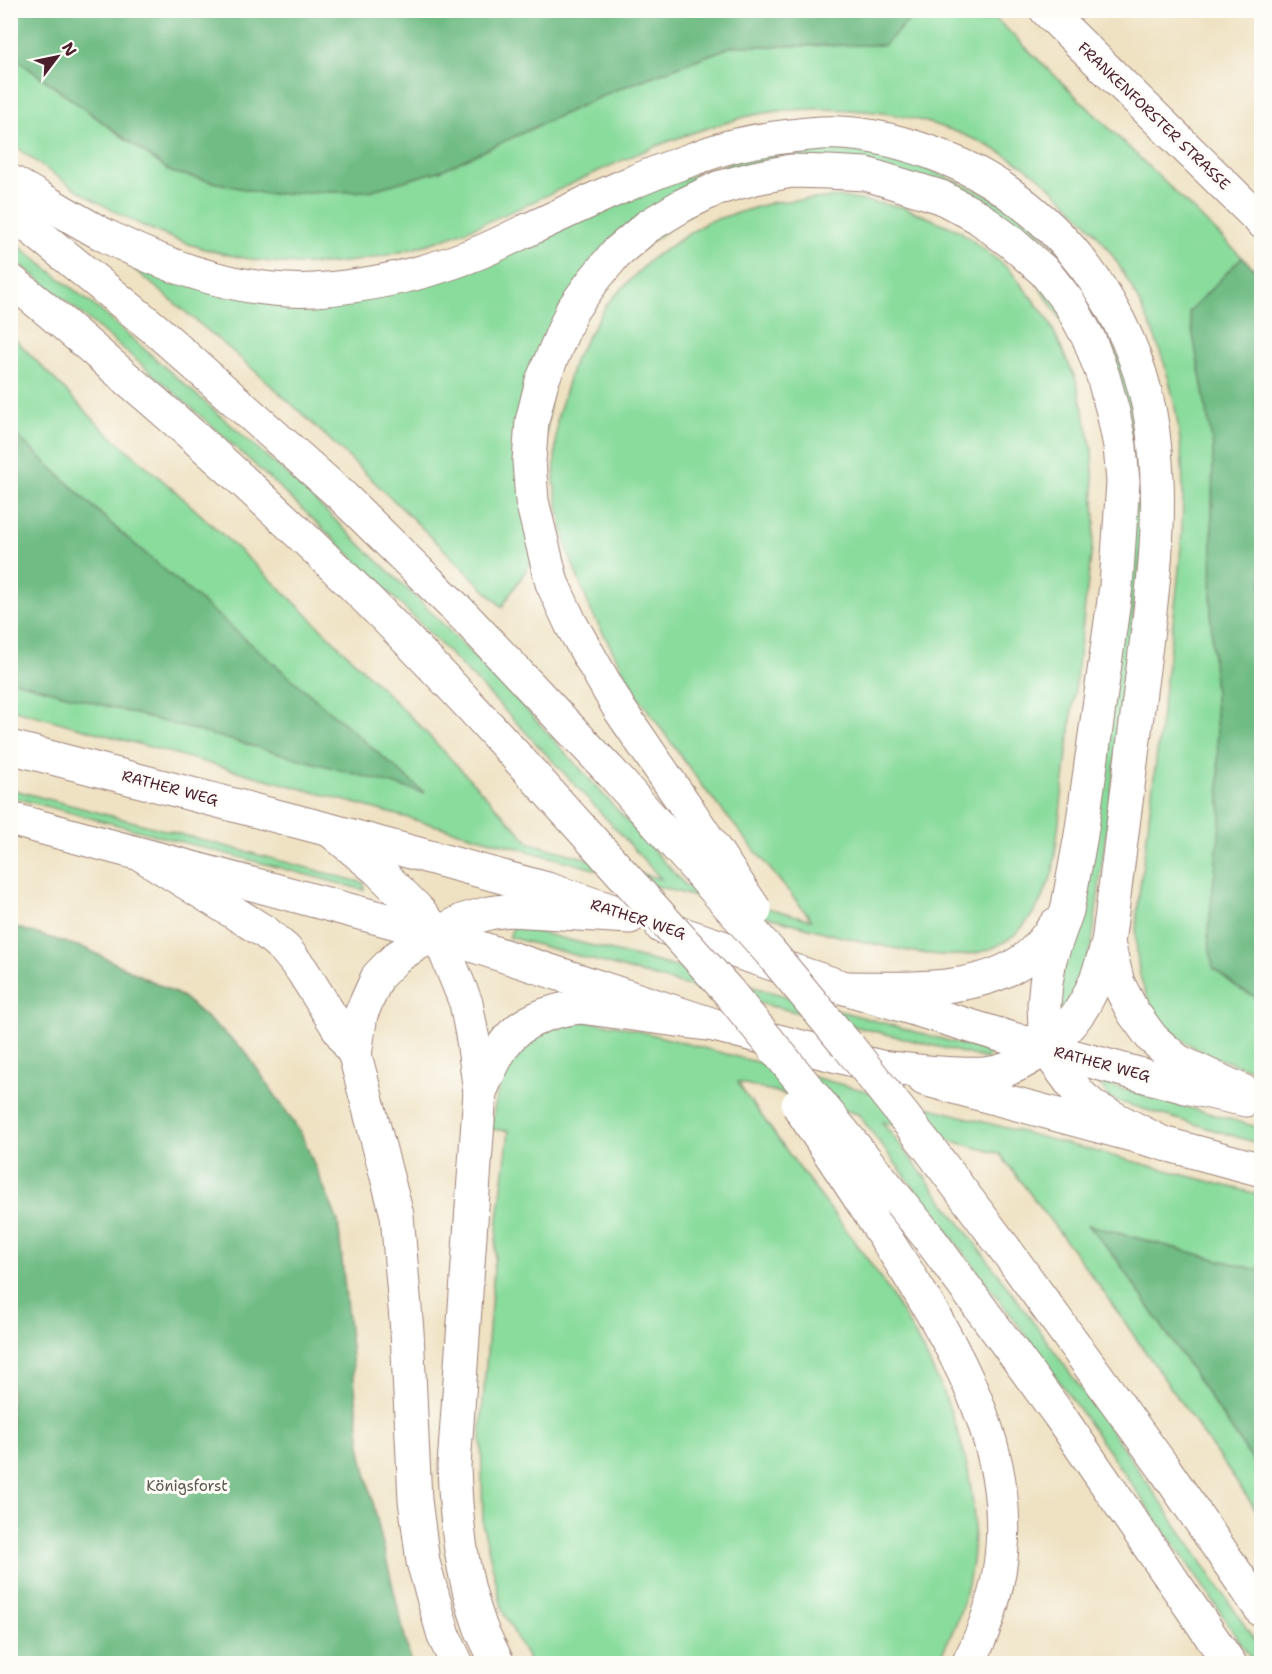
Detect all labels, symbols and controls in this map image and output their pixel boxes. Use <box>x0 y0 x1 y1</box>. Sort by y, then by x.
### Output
north arrow <box>27 27 87 87</box>
text: N <box>57 38 82 60</box>
street label: FRANKENFORSTER STRASSE <box>1073 38 1235 194</box>
street label: RATHER WEG <box>120 766 220 810</box>
street label: RATHER WEG <box>588 894 688 944</box>
street label: RATHER WEG <box>1052 1042 1152 1086</box>
park label: Königsforst <box>146 1476 228 1496</box>

